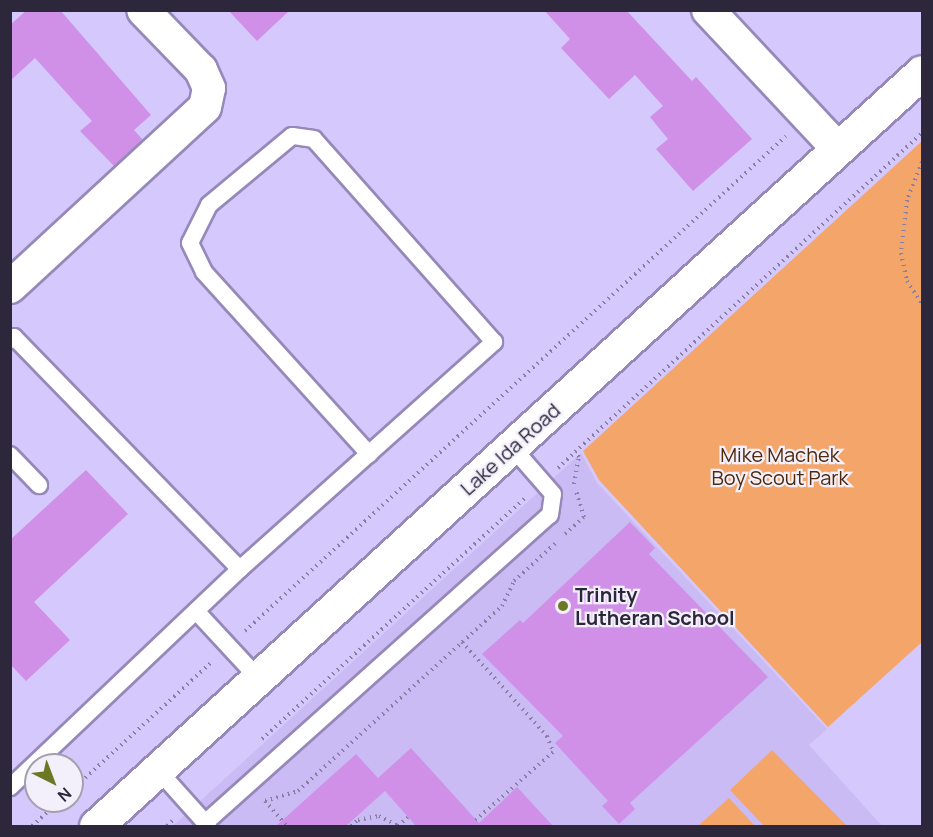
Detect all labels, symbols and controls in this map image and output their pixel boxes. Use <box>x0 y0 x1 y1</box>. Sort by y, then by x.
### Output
street label: Lake Ida Road <box>455 398 565 500</box>
park label: Mike Machek Boy Scout Park <box>712 442 848 489</box>
place label: Trinity Lutheran School <box>575 582 735 629</box>
marker: Trinity Lutheran School <box>556 599 570 613</box>
north arrow <box>24 753 84 813</box>
text: N <box>53 783 76 807</box>

